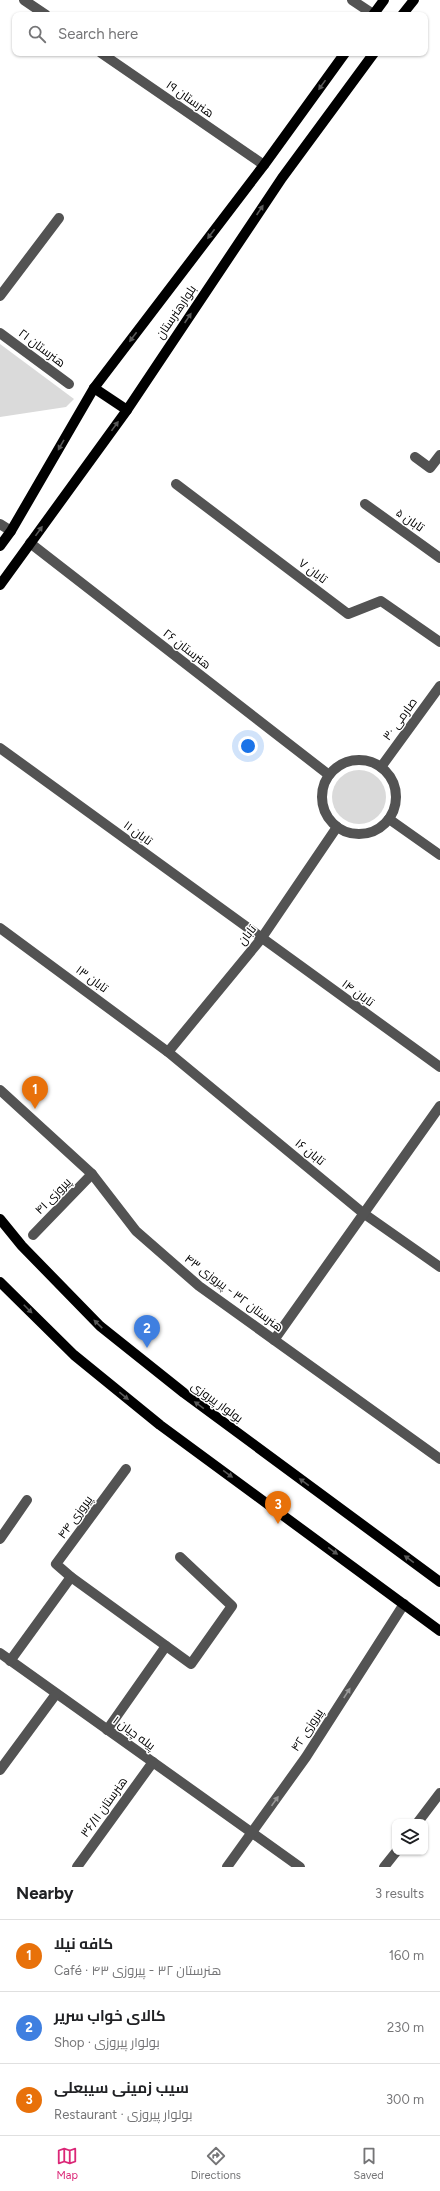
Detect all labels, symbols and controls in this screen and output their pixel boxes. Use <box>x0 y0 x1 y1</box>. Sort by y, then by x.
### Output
search box <box>12 12 428 56</box>
icon: search <box>26 23 48 45</box>
text: Search here <box>58 25 138 43</box>
street label: هنرستان ۱۹ <box>164 78 216 120</box>
one-way arrow <box>318 79 326 90</box>
one-way arrow <box>256 205 264 215</box>
one-way arrow <box>208 229 216 239</box>
street label: بلوارهنرستان <box>153 282 199 342</box>
one-way arrow <box>184 313 192 323</box>
street label: هنرستان ۲۱ <box>16 326 68 370</box>
one-way arrow <box>129 332 137 343</box>
one-way arrow <box>111 420 119 431</box>
one-way arrow <box>57 440 64 451</box>
street label: تابان ۵ <box>393 505 427 535</box>
one-way arrow <box>35 526 43 536</box>
street label: تابان ۷ <box>296 556 331 587</box>
street label: هنرستان ۲۶ <box>160 626 214 672</box>
street label: صارمی ۳۰ <box>380 695 420 743</box>
your location <box>238 736 258 756</box>
street label: تابان ۱۱ <box>121 818 156 848</box>
street label: تابان <box>235 922 260 948</box>
street label: تابان ۱۳ <box>73 963 111 996</box>
street label: تابان ۱۴ <box>339 977 377 1010</box>
pin: 1 <box>22 1076 48 1109</box>
street label: تابان ۱۶ <box>292 1136 328 1169</box>
street label: پیروزی ۴۱ <box>32 1174 76 1219</box>
street label: هنرستان ۳۲ - پیروزی ۴۳ <box>181 1251 286 1336</box>
one-way arrow <box>23 1304 33 1314</box>
pin: 2 <box>134 1315 160 1348</box>
one-way arrow <box>93 1319 103 1328</box>
street label: بولوار پیروزی <box>187 1379 246 1427</box>
one-way arrow <box>119 1392 130 1400</box>
one-way arrow <box>194 1401 204 1409</box>
one-way arrow <box>222 1470 233 1479</box>
one-way arrow <box>298 1478 309 1486</box>
pin: 3 <box>265 1491 291 1524</box>
street label: پیروزی ۴۴ <box>55 1492 97 1542</box>
one-way arrow <box>327 1547 338 1556</box>
one-way arrow <box>403 1554 414 1563</box>
one-way arrow <box>343 1688 351 1698</box>
street label: پیروزی ۴۲ <box>288 1705 328 1755</box>
street label: پیله چیان ۱ <box>109 1713 158 1755</box>
street label: هنرستان ۳۶/۱۱ <box>78 1774 130 1840</box>
one-way arrow <box>271 1796 279 1806</box>
map controls <box>392 1819 428 1855</box>
button: layers <box>392 1819 428 1855</box>
text: Nearby <box>16 1883 74 1903</box>
text: 3 results <box>375 1886 424 1901</box>
text: کافه نیلا <box>54 1935 113 1953</box>
text: 1 <box>26 1948 32 1963</box>
text: 160 m <box>389 1948 424 1963</box>
text: Café · هنرستان ۳۲ - پیروزی ۴۳ <box>54 1963 221 1978</box>
text: کالای خواب سریر <box>54 2007 166 2025</box>
text: 2 <box>25 2020 33 2035</box>
text: 230 m <box>387 2020 424 2035</box>
text: Shop · بولوار پیروزی <box>54 2035 160 2050</box>
text: سیب زمینی سیبعلی <box>54 2079 189 2097</box>
text: 3 <box>25 2092 33 2107</box>
text: 300 m <box>386 2092 424 2107</box>
text: Restaurant · بولوار پیروزی <box>54 2107 193 2122</box>
tab: Map <box>56 2145 78 2182</box>
tab: Directions <box>191 2145 241 2182</box>
tab: Saved <box>353 2145 384 2182</box>

